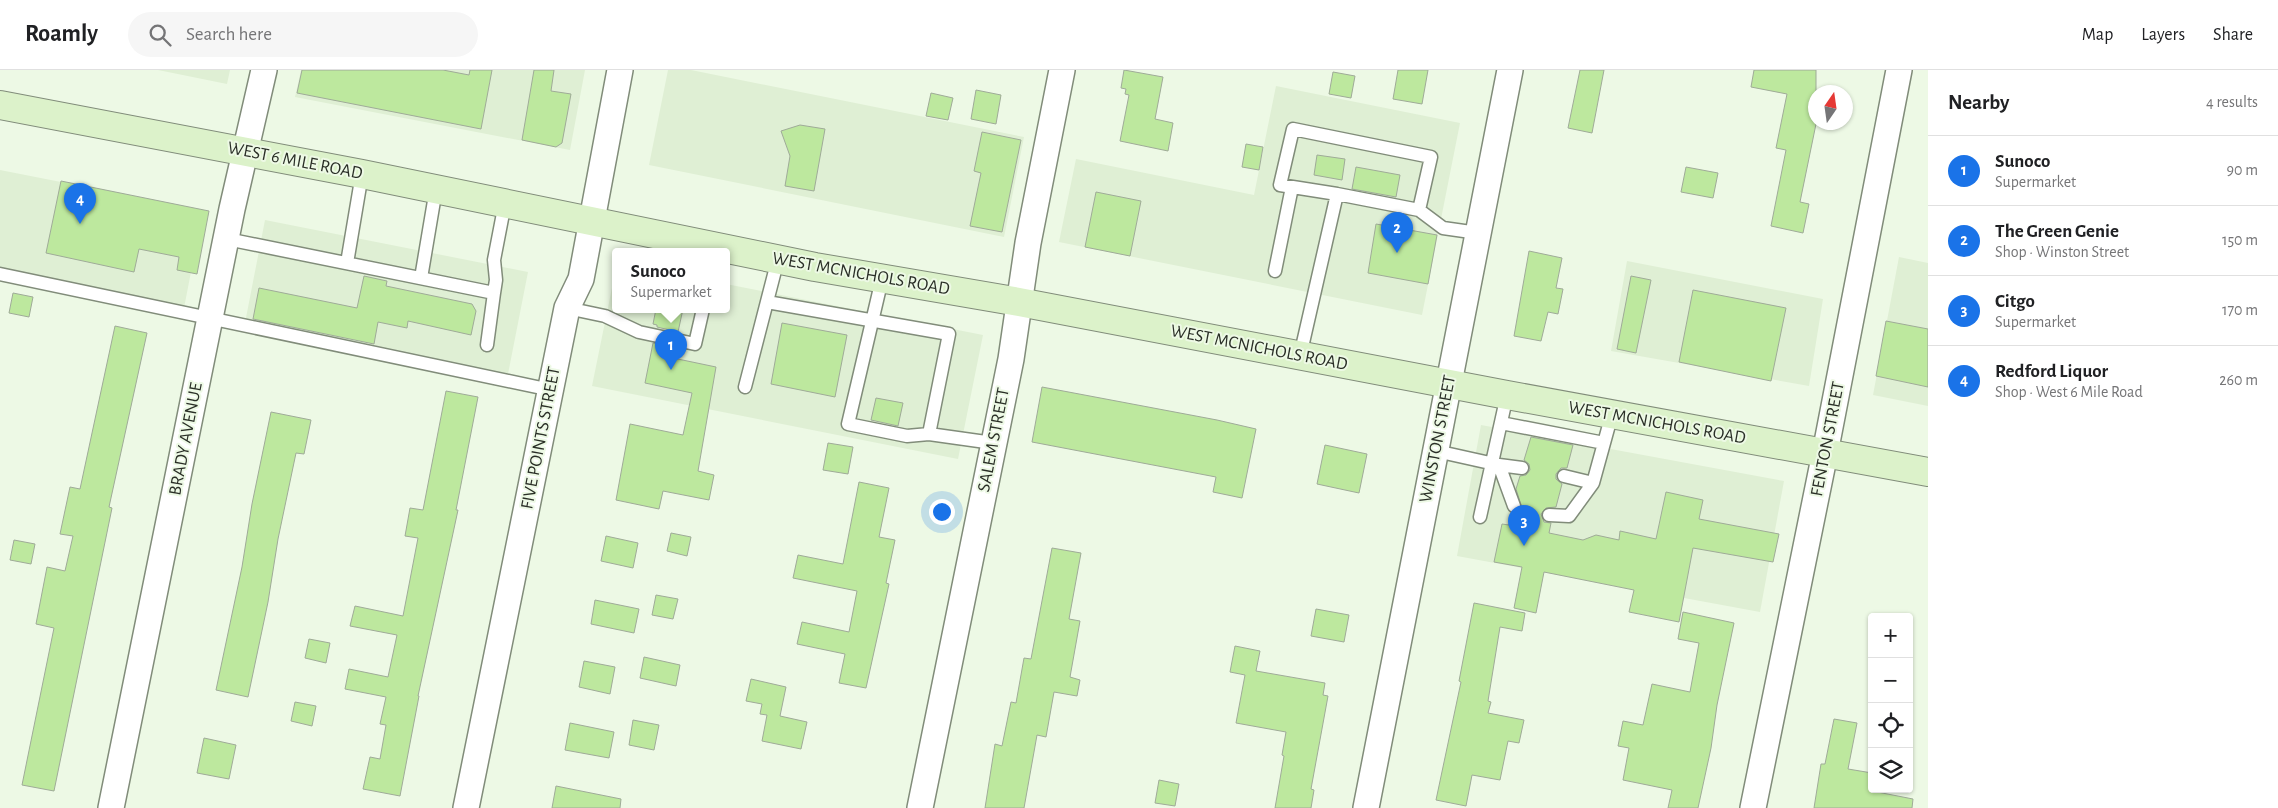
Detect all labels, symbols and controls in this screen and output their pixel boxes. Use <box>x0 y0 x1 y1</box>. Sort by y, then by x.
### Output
search box <box>128 12 478 57</box>
icon: search <box>146 21 174 49</box>
text: Roamly <box>25 22 98 46</box>
text: Search here <box>186 25 272 44</box>
text: Map <box>2082 26 2113 44</box>
text: Layers <box>2141 26 2185 44</box>
text: Share <box>2213 26 2253 44</box>
north arrow <box>1808 85 1853 130</box>
text: Nearby <box>1948 92 2009 113</box>
text: 4 results <box>2206 94 2258 110</box>
street label: WEST 6 MILE ROAD <box>226 139 364 183</box>
text: Sunoco <box>1995 152 2050 171</box>
text: 1 <box>1961 162 1967 178</box>
text: 90 m <box>2227 162 2258 178</box>
text: Supermarket <box>1995 174 2076 190</box>
pin: 4 <box>64 183 96 224</box>
pin: 2 <box>1381 212 1413 253</box>
text: The Green Genie <box>1995 222 2119 241</box>
text: 2 <box>1960 232 1968 248</box>
text: 150 m <box>2222 232 2258 248</box>
text: Shop · Winston Street <box>1995 244 2129 260</box>
popup <box>612 248 730 313</box>
street label: WEST MCNICHOLS ROAD <box>771 250 951 298</box>
text: Sunoco <box>630 262 686 281</box>
text: Supermarket <box>630 284 712 300</box>
text: Citgo <box>1995 292 2035 311</box>
text: 3 <box>1961 302 1967 318</box>
text: 170 m <box>2222 302 2258 318</box>
text: Supermarket <box>1995 314 2076 330</box>
street label: WEST MCNICHOLS ROAD <box>1169 322 1349 374</box>
pin: 1 <box>655 329 687 370</box>
text: Redford Liquor <box>1995 362 2108 381</box>
street label: FIVE POINTS STREET <box>518 365 564 511</box>
text: 4 <box>1960 372 1968 388</box>
text: 260 m <box>2219 372 2258 388</box>
street label: WINSTON STREET <box>1417 374 1459 504</box>
street label: FENTON STREET <box>1808 380 1848 498</box>
street label: BRADY AVENUE <box>166 381 206 497</box>
text: Shop · West 6 Mile Road <box>1995 384 2143 400</box>
street label: SALEM STREET <box>975 386 1013 493</box>
street label: WEST MCNICHOLS ROAD <box>1567 399 1747 447</box>
your location <box>929 499 955 525</box>
pin: 3 <box>1508 505 1540 546</box>
map controls <box>1868 613 1913 793</box>
button: + <box>1868 613 1913 658</box>
button: − <box>1868 658 1913 703</box>
button: locate <box>1868 703 1913 748</box>
button: layers <box>1868 748 1913 793</box>

